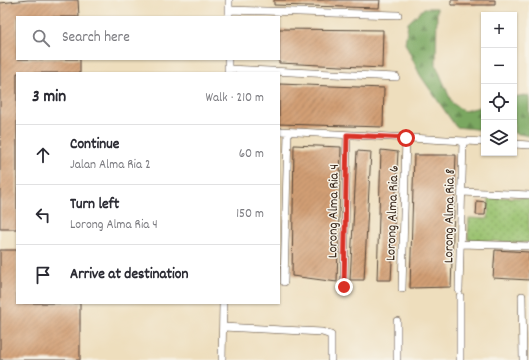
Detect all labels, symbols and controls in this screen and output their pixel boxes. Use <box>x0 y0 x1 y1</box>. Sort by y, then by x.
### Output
map controls <box>481 12 517 156</box>
button: + <box>481 12 517 48</box>
search box <box>16 16 280 60</box>
icon: search <box>30 27 52 49</box>
text: Search here <box>62 27 130 49</box>
button: − <box>481 48 517 84</box>
button: locate <box>481 84 517 120</box>
text: 3 min <box>32 86 66 110</box>
text: Walk · 210 m <box>206 89 264 108</box>
button: layers <box>481 120 517 156</box>
route start <box>397 129 415 147</box>
text: Continue <box>70 134 119 156</box>
icon: ahead <box>32 144 54 166</box>
text: 60 m <box>239 145 264 164</box>
text: Jalan Alma Ria 2 <box>70 156 151 175</box>
street label: Lorong Alma Ria 4 <box>323 164 345 258</box>
street label: Lorong Alma Ria 6 <box>381 165 405 261</box>
street label: Lorong Alma Ria 8 <box>439 168 461 263</box>
text: Turn left <box>70 194 119 216</box>
icon: left <box>32 204 54 226</box>
text: 150 m <box>236 205 264 224</box>
text: Lorong Alma Ria 4 <box>70 216 158 235</box>
icon: arrive <box>32 264 54 286</box>
text: Arrive at destination <box>70 264 188 286</box>
route end <box>335 278 353 296</box>

